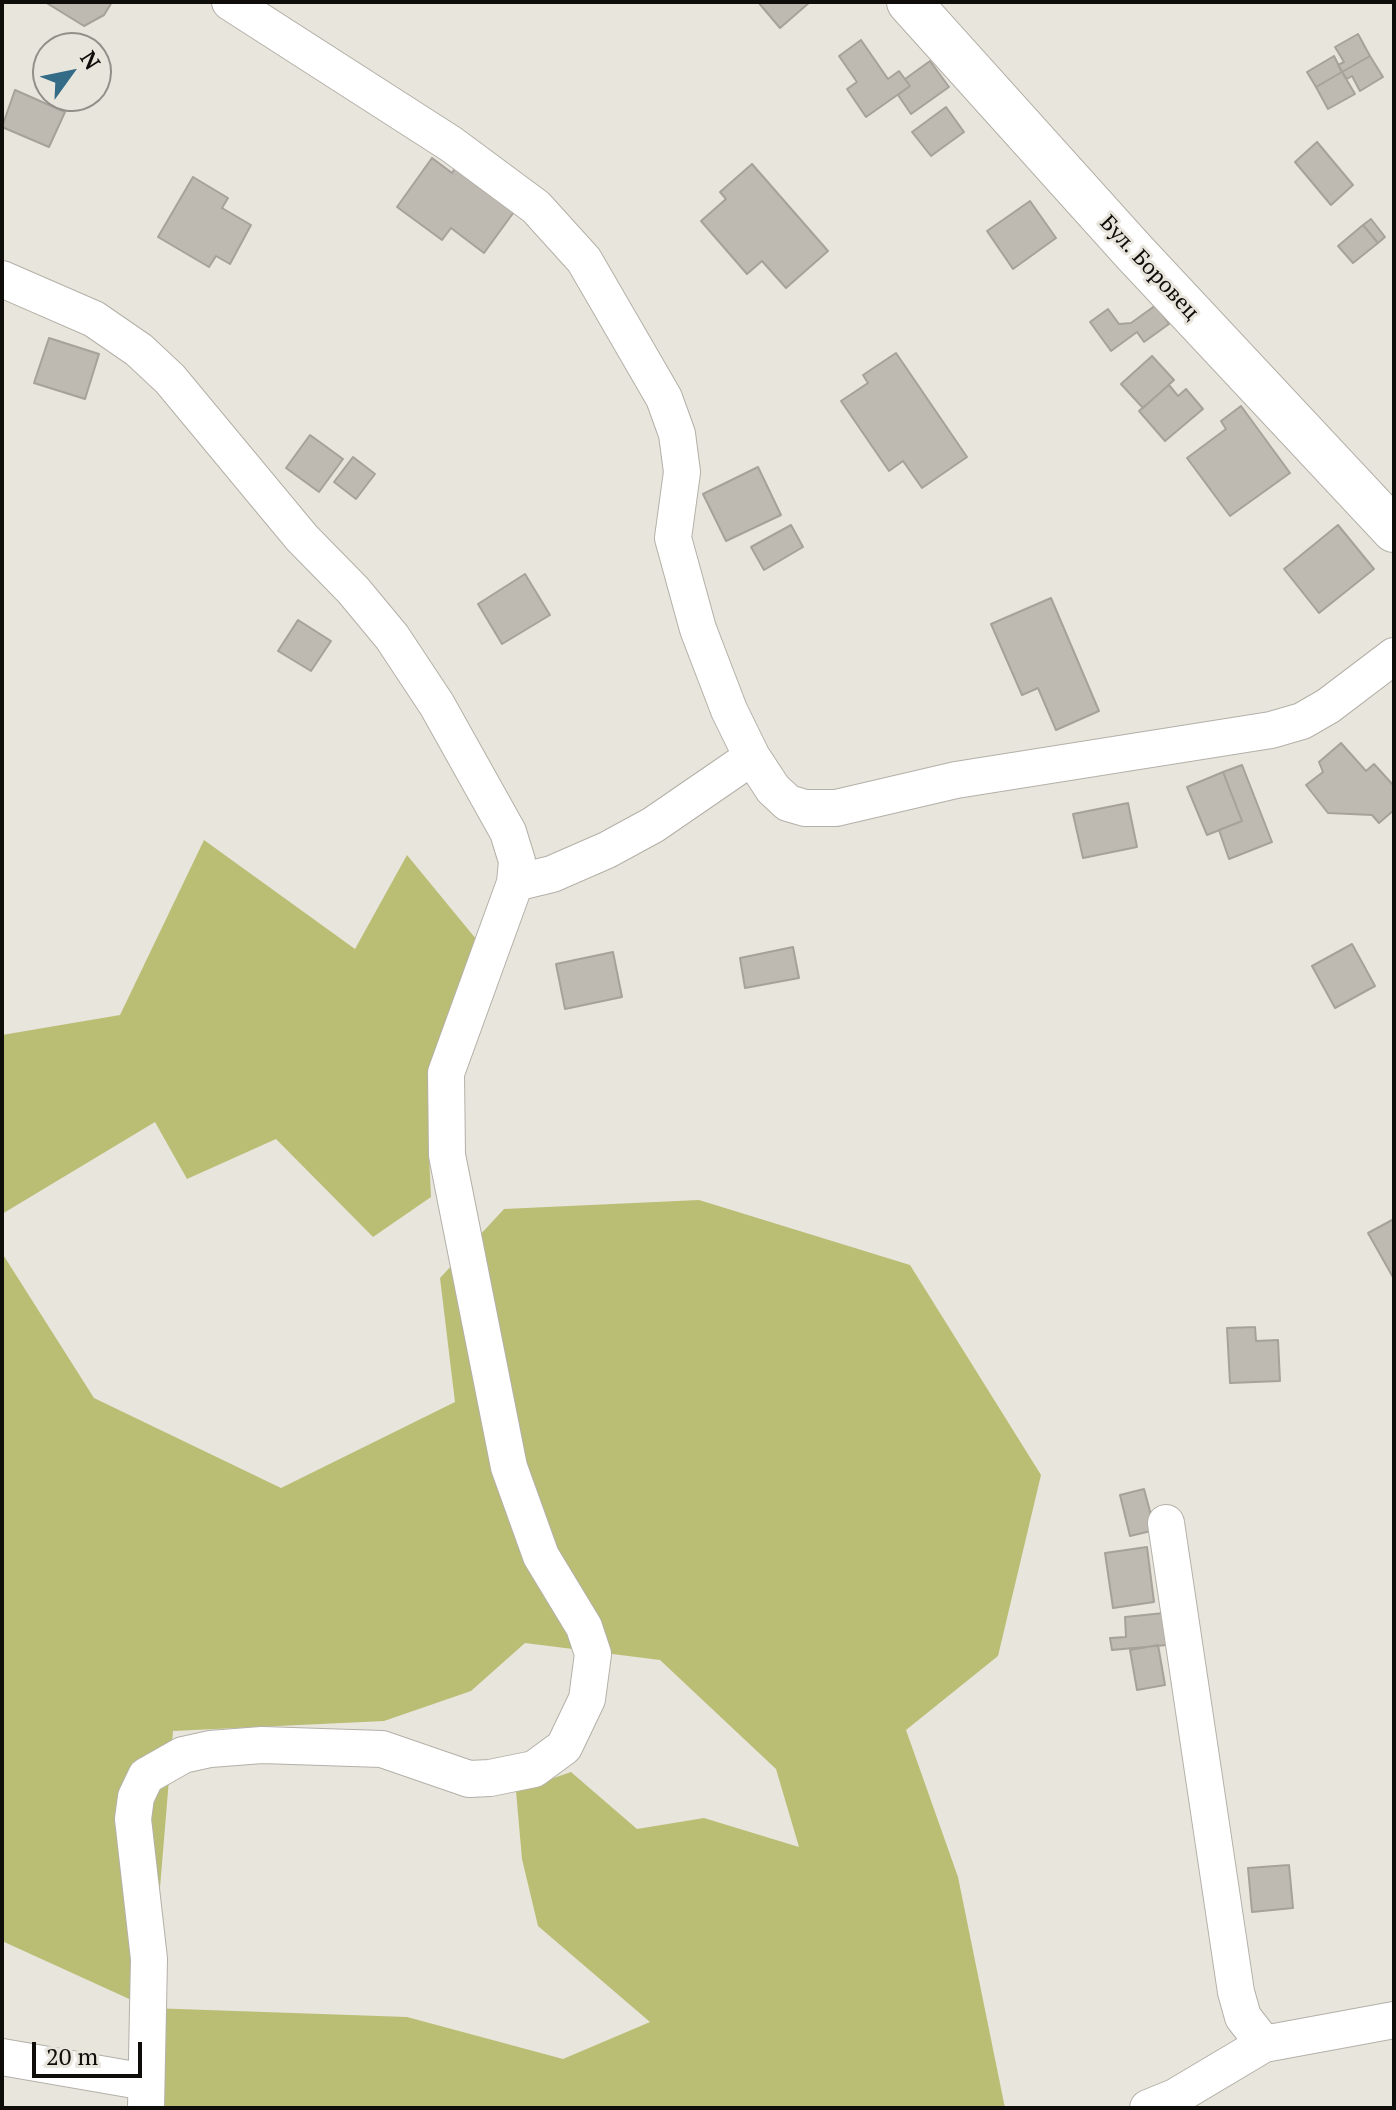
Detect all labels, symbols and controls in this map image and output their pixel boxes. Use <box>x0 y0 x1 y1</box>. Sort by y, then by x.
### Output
north arrow <box>32 32 112 112</box>
text: N <box>74 45 108 75</box>
street label: Бул. Боровец <box>1094 210 1204 326</box>
scale bar <box>36 2026 146 2076</box>
text: 20 m <box>46 2040 98 2072</box>

